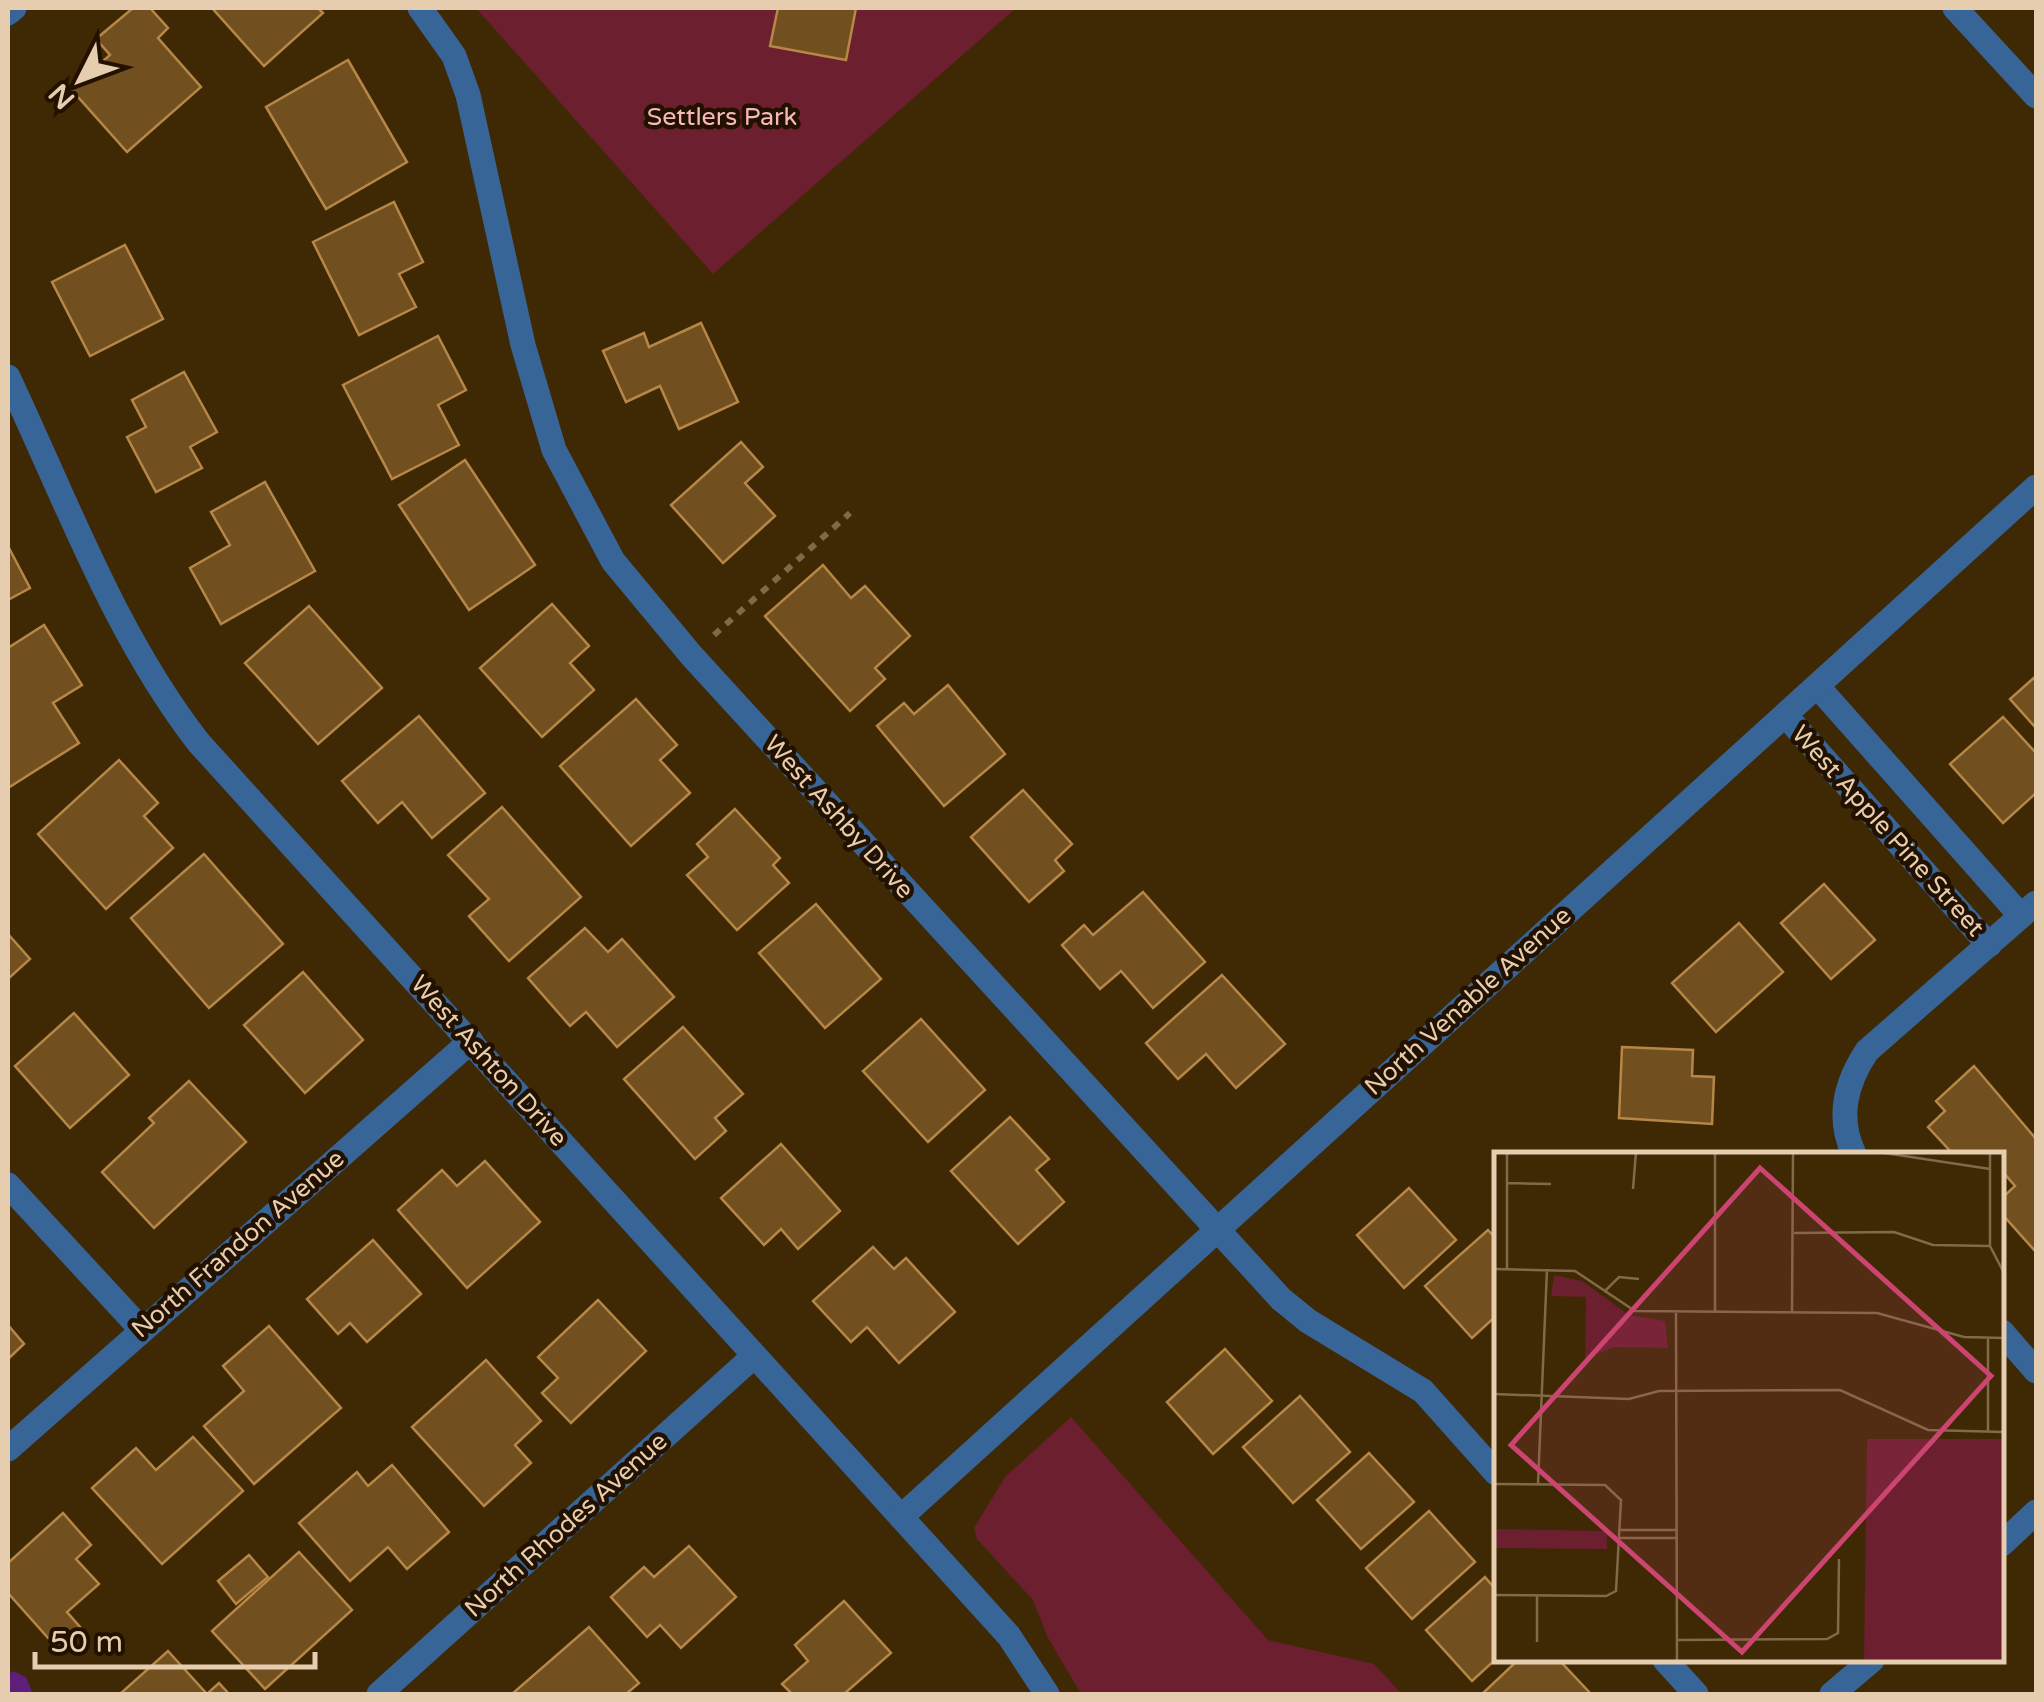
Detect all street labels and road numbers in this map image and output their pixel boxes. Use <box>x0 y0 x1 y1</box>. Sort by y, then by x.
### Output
street label: West Apple Pine Street <box>1785 719 1991 943</box>
street label: West Ashby Drive <box>758 729 920 905</box>
street label: North Venable Avenue <box>1359 900 1577 1102</box>
street label: West Ashton Drive <box>404 969 574 1153</box>
street label: North Frandon Avenue <box>126 1144 350 1344</box>
street label: North Rhodes Avenue <box>459 1426 673 1624</box>

